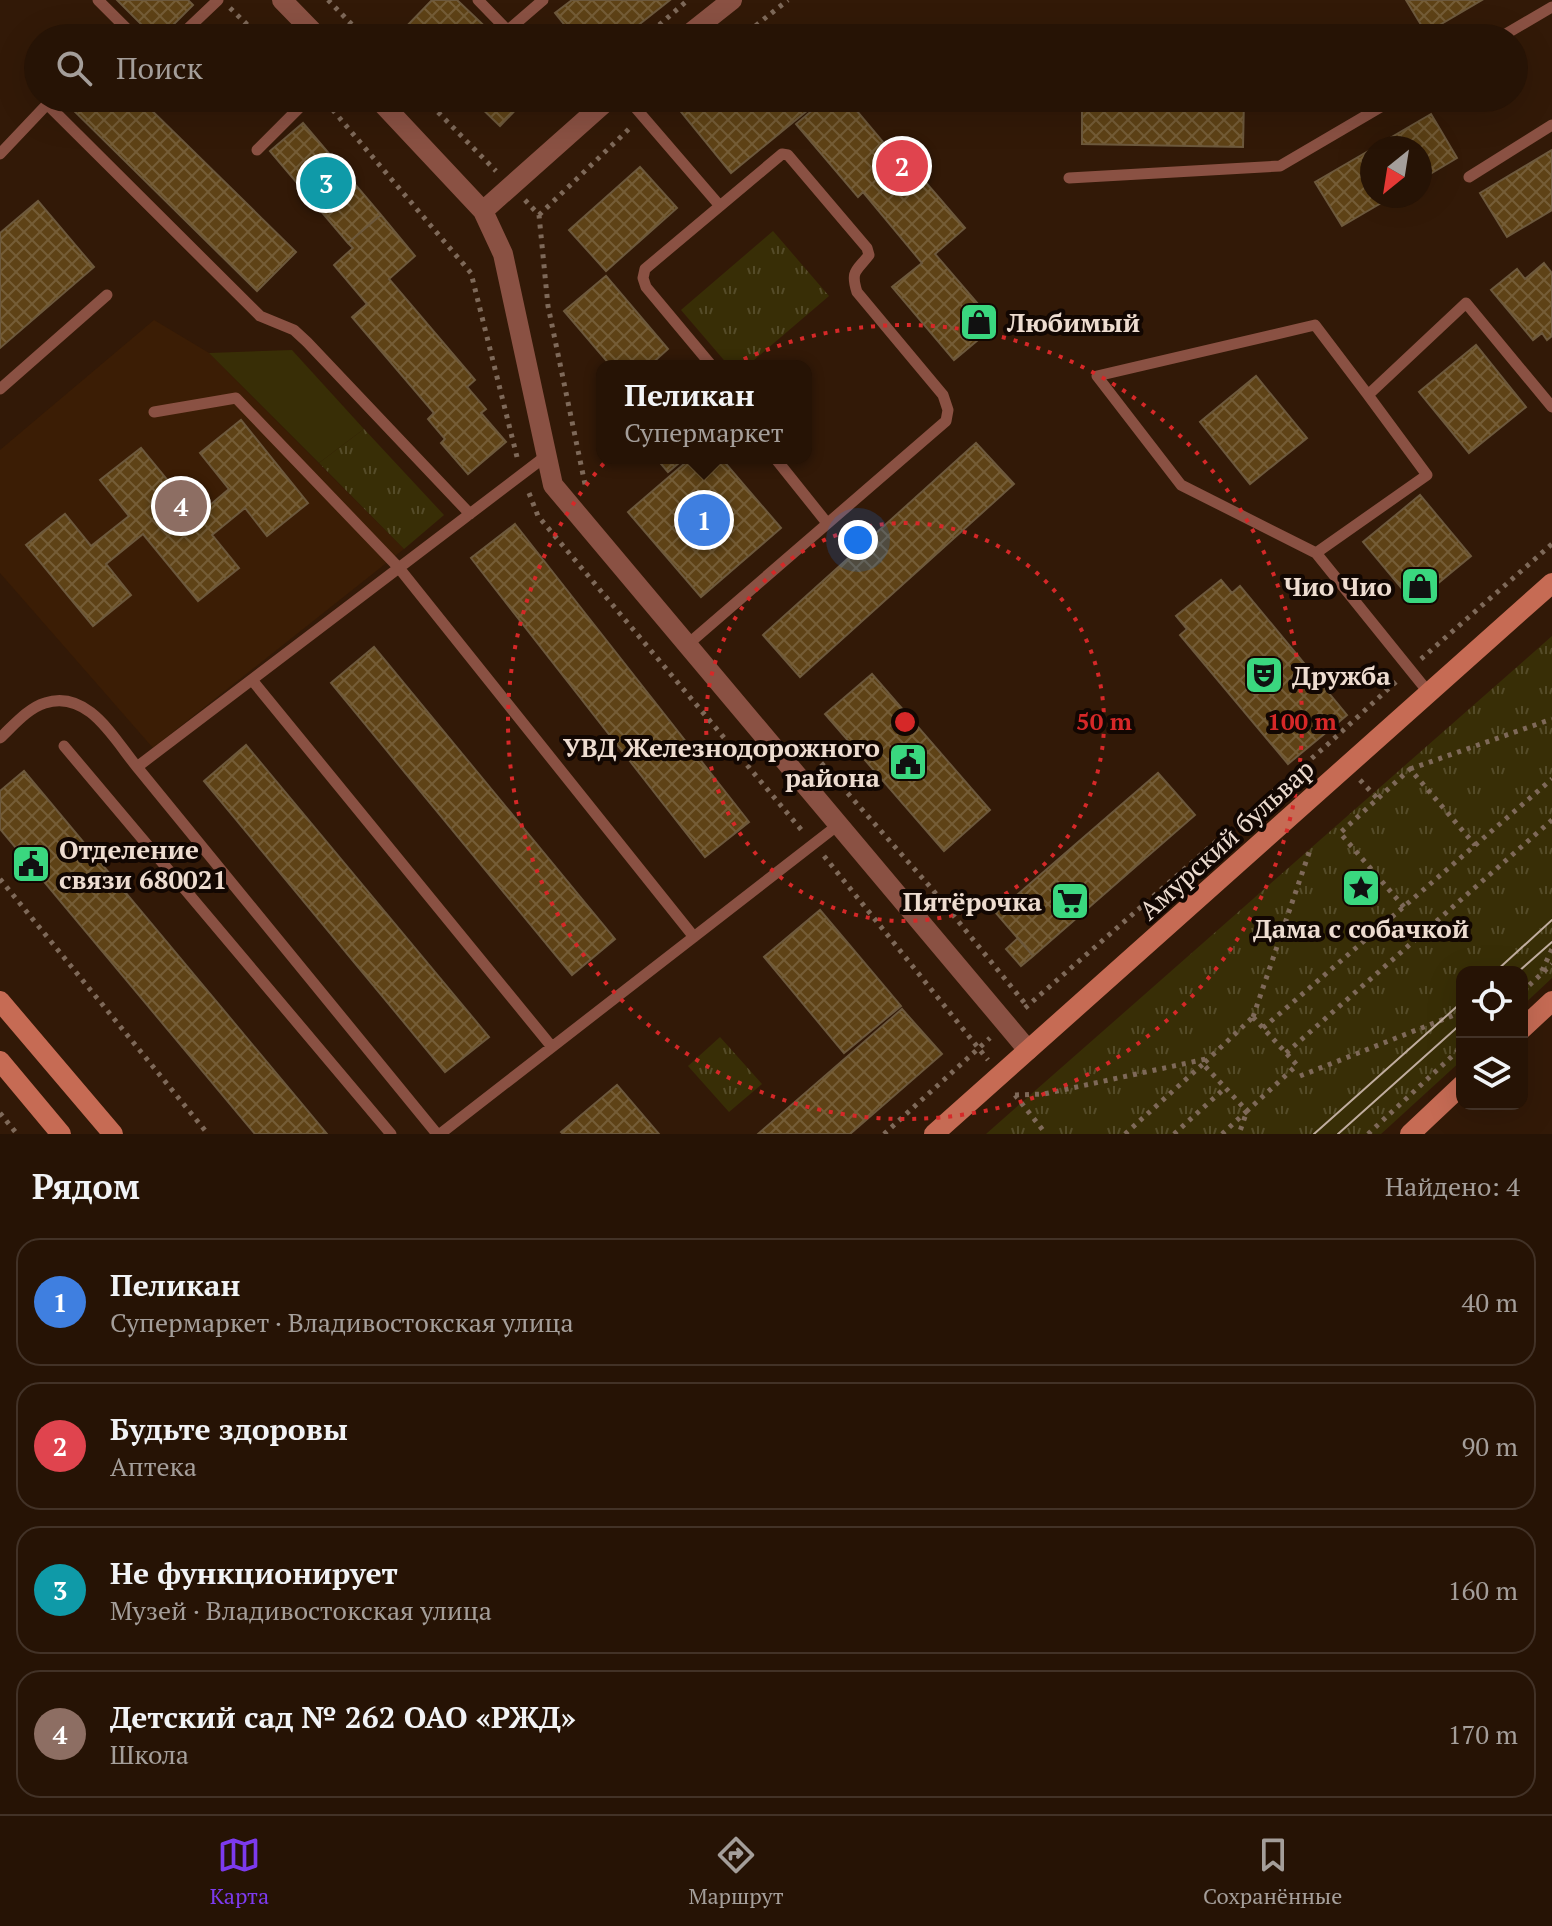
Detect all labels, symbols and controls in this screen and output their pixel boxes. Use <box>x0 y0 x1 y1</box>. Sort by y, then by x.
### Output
search box <box>24 24 1528 112</box>
icon: search <box>52 46 96 90</box>
text: Поиск <box>116 48 203 88</box>
pin: 2 <box>876 136 928 196</box>
north arrow <box>1360 136 1432 208</box>
pin: 3 <box>300 153 352 213</box>
shop icon: Любимый <box>958 301 1000 343</box>
place label: Любимый <box>1006 305 1140 339</box>
popup <box>596 360 812 464</box>
text: Пеликан <box>624 375 755 415</box>
text: Супермаркет <box>624 415 784 449</box>
pin: 4 <box>155 476 207 536</box>
pin: 1 <box>678 490 730 550</box>
your location <box>838 520 878 560</box>
shop icon: Чио Чио <box>1399 565 1441 607</box>
place label: Чио Чио <box>1284 569 1392 603</box>
theatre icon: Дружба <box>1243 654 1285 696</box>
place label: Дружба <box>1292 658 1391 692</box>
text: 50 m <box>1076 705 1132 737</box>
text: 100 m <box>1267 705 1337 737</box>
centre of rings <box>891 708 919 736</box>
place label: УВД Железнодорожного района <box>563 730 881 794</box>
public building icon: УВД Железнодорожного района <box>887 741 929 783</box>
street label: Амурский бульвар <box>1131 751 1321 927</box>
place label: Отделение связи 680021 <box>59 832 227 896</box>
public building icon: Отделение связи 680021 <box>10 843 52 885</box>
place icon: Дама с собачкой <box>1340 867 1382 909</box>
supermarket icon: Пятёрочка <box>1049 880 1091 922</box>
place label: Пятёрочка <box>903 884 1043 918</box>
place label: Дама с собачкой <box>1253 911 1469 945</box>
map controls <box>1456 966 1528 1110</box>
button: locate <box>1456 966 1528 1038</box>
button: layers <box>1456 1038 1528 1110</box>
text: Рядом <box>32 1164 140 1209</box>
text: Найдено: 4 <box>1385 1169 1520 1203</box>
text: Пеликан <box>110 1265 240 1305</box>
text: 1 <box>53 1285 67 1319</box>
text: 40 m <box>1462 1285 1518 1319</box>
text: Супермаркет · Владивостокская улица <box>110 1305 574 1339</box>
text: Будьте здоровы <box>110 1409 348 1449</box>
text: 2 <box>53 1429 67 1463</box>
text: 90 m <box>1462 1429 1518 1463</box>
text: Аптека <box>110 1449 197 1483</box>
text: Не функционирует <box>110 1553 398 1593</box>
text: 3 <box>53 1573 67 1607</box>
text: 160 m <box>1448 1573 1518 1607</box>
text: Музей · Владивостокская улица <box>110 1593 492 1627</box>
text: Детский сад № 262 ОАО «РЖД» <box>110 1697 576 1737</box>
text: 4 <box>53 1717 67 1751</box>
text: 170 m <box>1448 1717 1518 1751</box>
text: Школа <box>110 1737 189 1771</box>
tab: Карта <box>210 1833 269 1910</box>
tab: Маршрут <box>688 1833 784 1910</box>
tab: Сохранённые <box>1203 1833 1342 1910</box>

